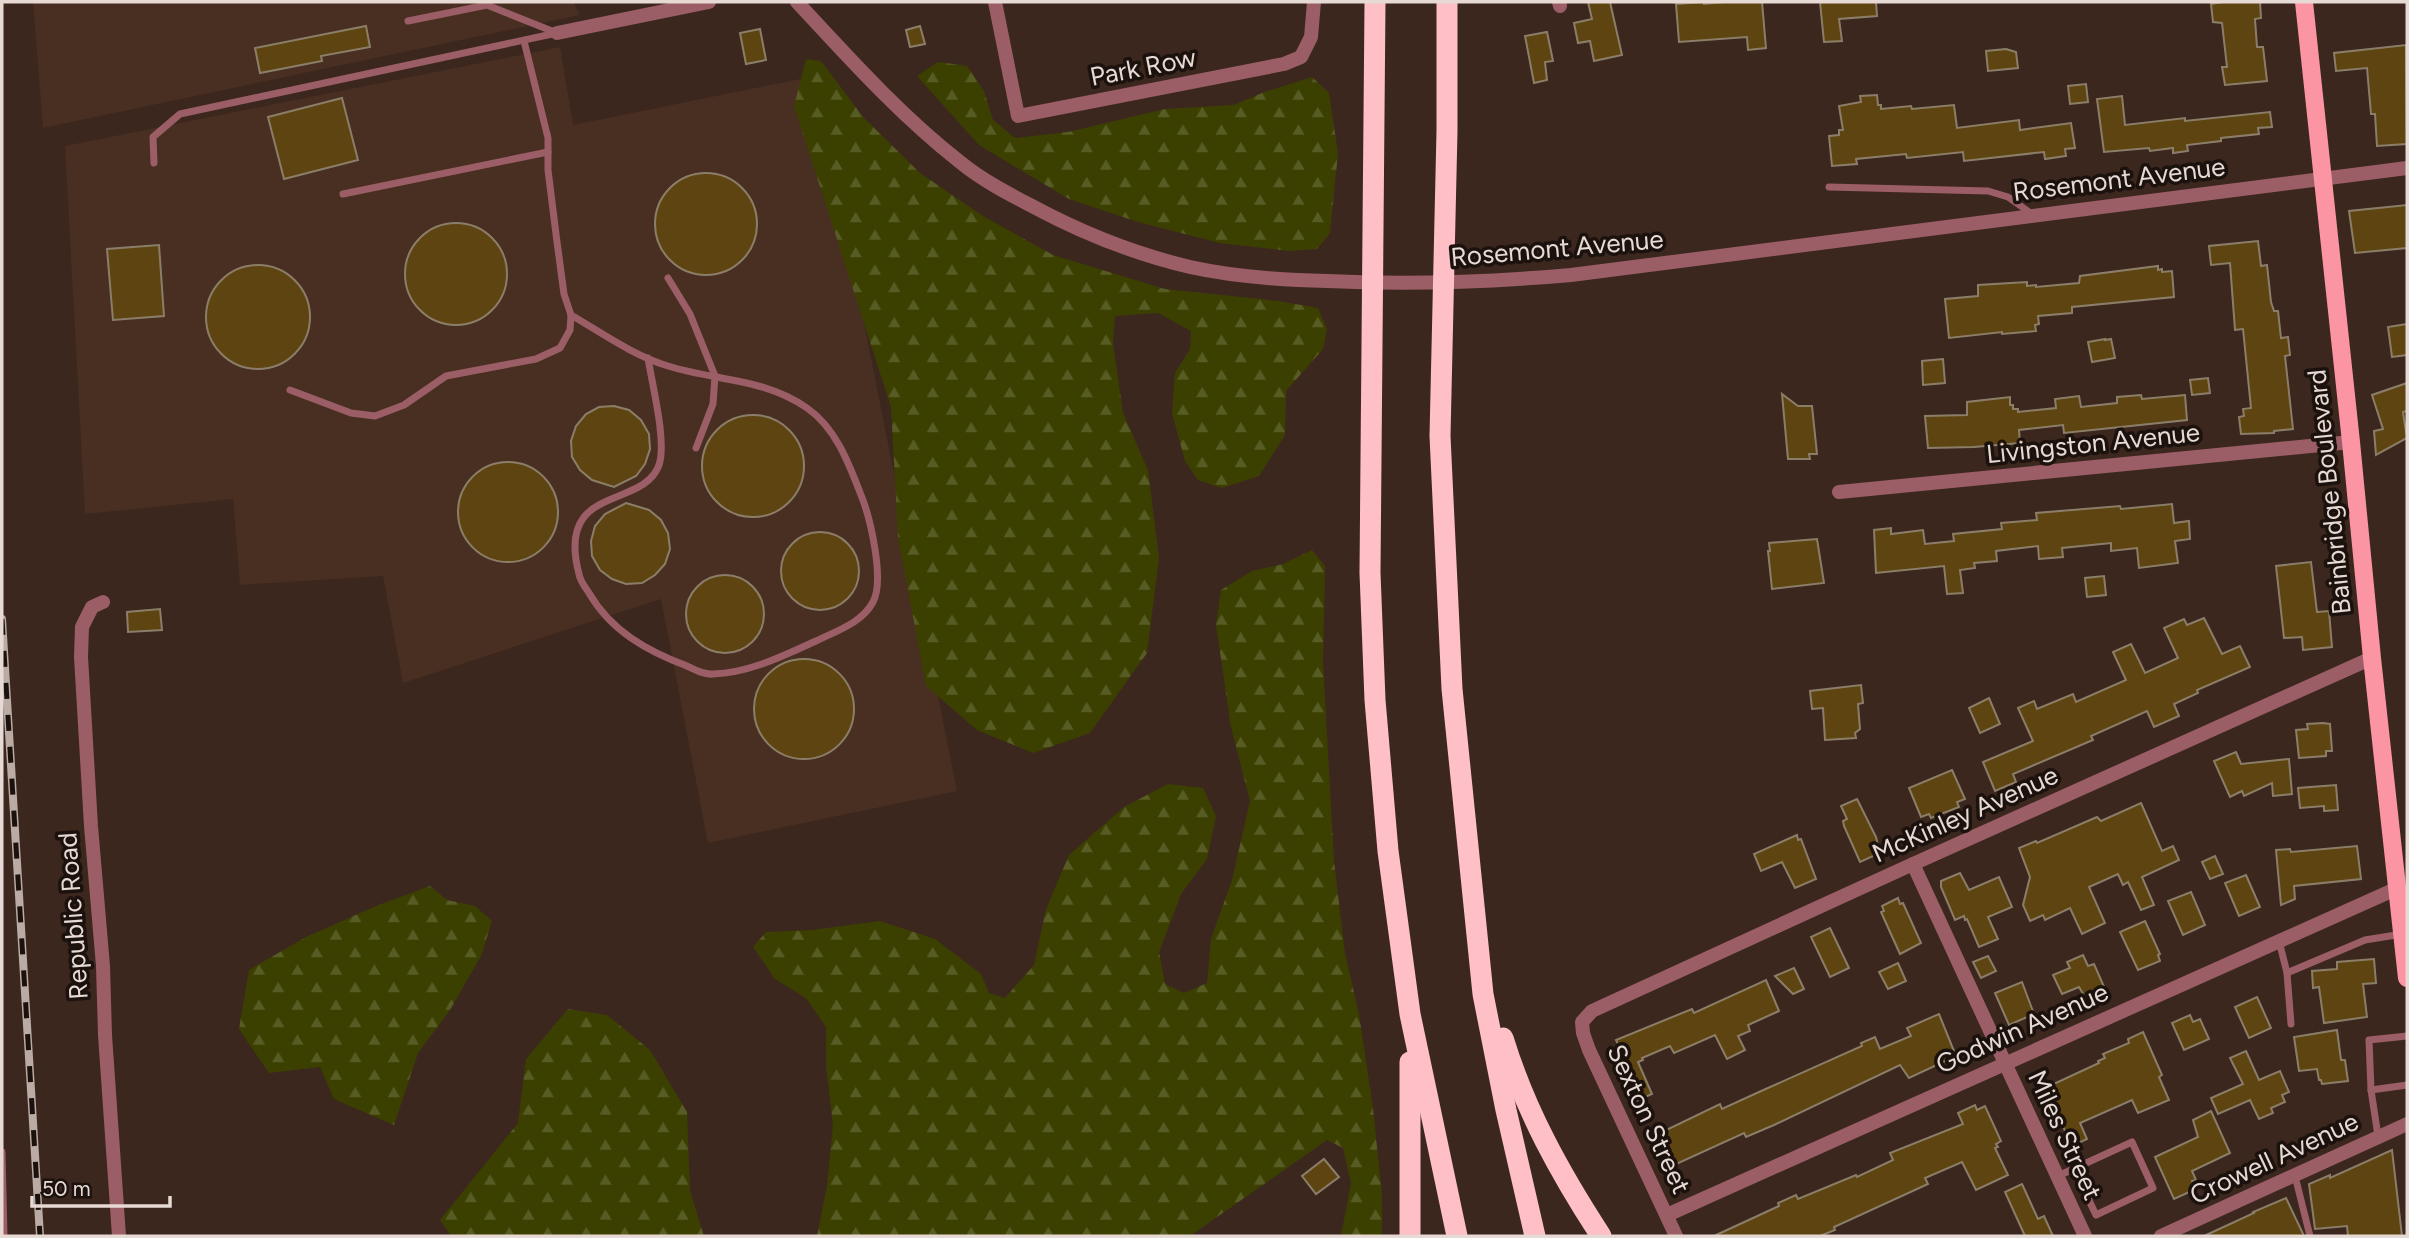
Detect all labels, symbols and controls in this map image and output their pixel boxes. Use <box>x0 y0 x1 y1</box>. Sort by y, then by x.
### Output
street label: Park Row <box>1087 41 1199 93</box>
street label: Rosemont Avenue <box>2011 150 2227 208</box>
street label: Rosemont Avenue <box>1449 223 1665 273</box>
street label: Bainbridge Boulevard <box>2300 368 2358 616</box>
street label: Livingston Avenue <box>1985 416 2201 470</box>
street label: McKinley Avenue <box>1867 759 2063 869</box>
street label: Republic Road <box>51 831 95 1001</box>
street label: Godwin Avenue <box>1931 976 2113 1080</box>
street label: Sexton Street <box>1600 1039 1698 1199</box>
street label: Miles Street <box>2021 1065 2109 1205</box>
street label: Crowell Avenue <box>2185 1105 2363 1211</box>
scale bar <box>32 1164 170 1208</box>
text: 50 m <box>42 1176 91 1201</box>

